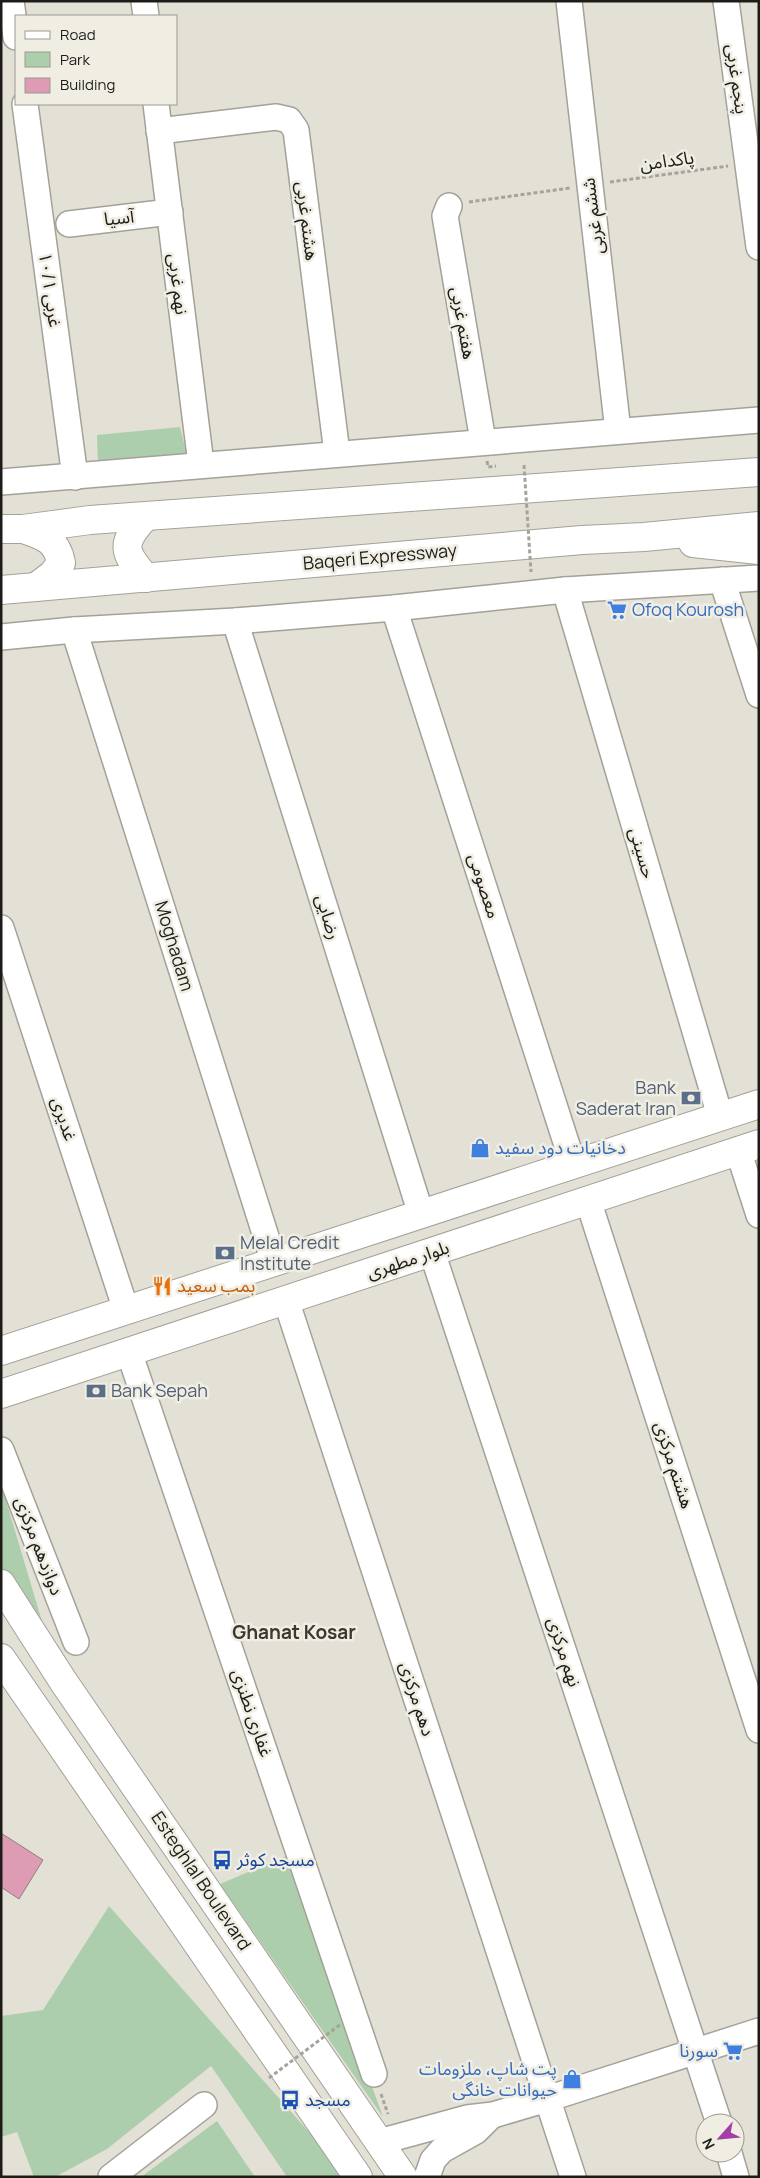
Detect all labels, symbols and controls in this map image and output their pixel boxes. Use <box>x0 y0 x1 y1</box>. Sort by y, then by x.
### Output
legend <box>15 15 178 105</box>
text: Road <box>60 24 96 45</box>
street label: پنجم غربی <box>719 42 755 116</box>
text: Park <box>60 49 90 70</box>
text: Building <box>60 74 115 95</box>
street label: پاکدامن <box>638 144 696 176</box>
street label: ششم غربی <box>575 176 611 256</box>
street label: هشتم غربی <box>289 180 325 262</box>
street label: آسیا <box>103 203 136 231</box>
street label: ۱۰/۱ غربی <box>34 251 68 329</box>
street label: نهم غربی <box>161 252 195 316</box>
street label: هفتم غربی <box>444 285 482 361</box>
street label: Baqeri Expressway <box>302 537 458 575</box>
place label: Ofoq Kourosh <box>632 597 744 621</box>
supermarket icon: Ofoq Kourosh <box>606 599 628 621</box>
street label: حسینی <box>624 824 662 881</box>
street label: معصومی <box>463 850 507 921</box>
street label: رضایی <box>311 891 347 942</box>
street label: Moghadam <box>150 898 200 994</box>
place label: Bank Saderat Iran <box>576 1075 677 1120</box>
bank icon: Bank Saderat Iran <box>680 1087 702 1109</box>
street label: غدیری <box>47 1094 83 1144</box>
place label: دخانیات دود سفید <box>495 1135 626 1159</box>
shop icon: دخانیات دود سفید <box>469 1137 491 1159</box>
place label: Melal Credit Institute <box>240 1230 339 1275</box>
street label: بلوار مطهری <box>363 1234 452 1284</box>
bank icon: Melal Credit Institute <box>214 1242 236 1264</box>
place label: بمب سعید <box>177 1273 255 1297</box>
restaurant icon: بمب سعید <box>151 1275 173 1297</box>
place label: Bank Sepah <box>111 1378 208 1402</box>
bank icon: Bank Sepah <box>85 1380 107 1402</box>
street label: هشتم مرکزی <box>648 1418 700 1512</box>
street label: دوازدهم مرکزی <box>8 1493 70 1599</box>
street label: نهم مرکزی <box>541 1614 587 1690</box>
district label: Ghanat Kosar <box>232 1619 356 1645</box>
street label: دهم مرکزی <box>393 1659 441 1739</box>
street label: غفاری نطنزی <box>227 1665 279 1760</box>
street label: Esteghlal Boulevard <box>146 1806 257 1955</box>
place label: مسجد کوثر <box>236 1847 315 1871</box>
bus stop icon: مسجد کوثر <box>211 1849 233 1871</box>
place label: سورنا <box>679 2038 718 2062</box>
supermarket icon: سورنا <box>722 2040 744 2062</box>
place label: پت شاپ، ملزومات حیوانات خانگی <box>419 2056 557 2101</box>
shop icon: پت شاپ، ملزومات حیوانات خانگی <box>561 2068 583 2090</box>
place label: مسجد <box>305 2087 351 2111</box>
bus stop icon: مسجد <box>279 2089 301 2111</box>
north arrow <box>695 2113 745 2163</box>
text: N <box>697 2135 719 2153</box>

